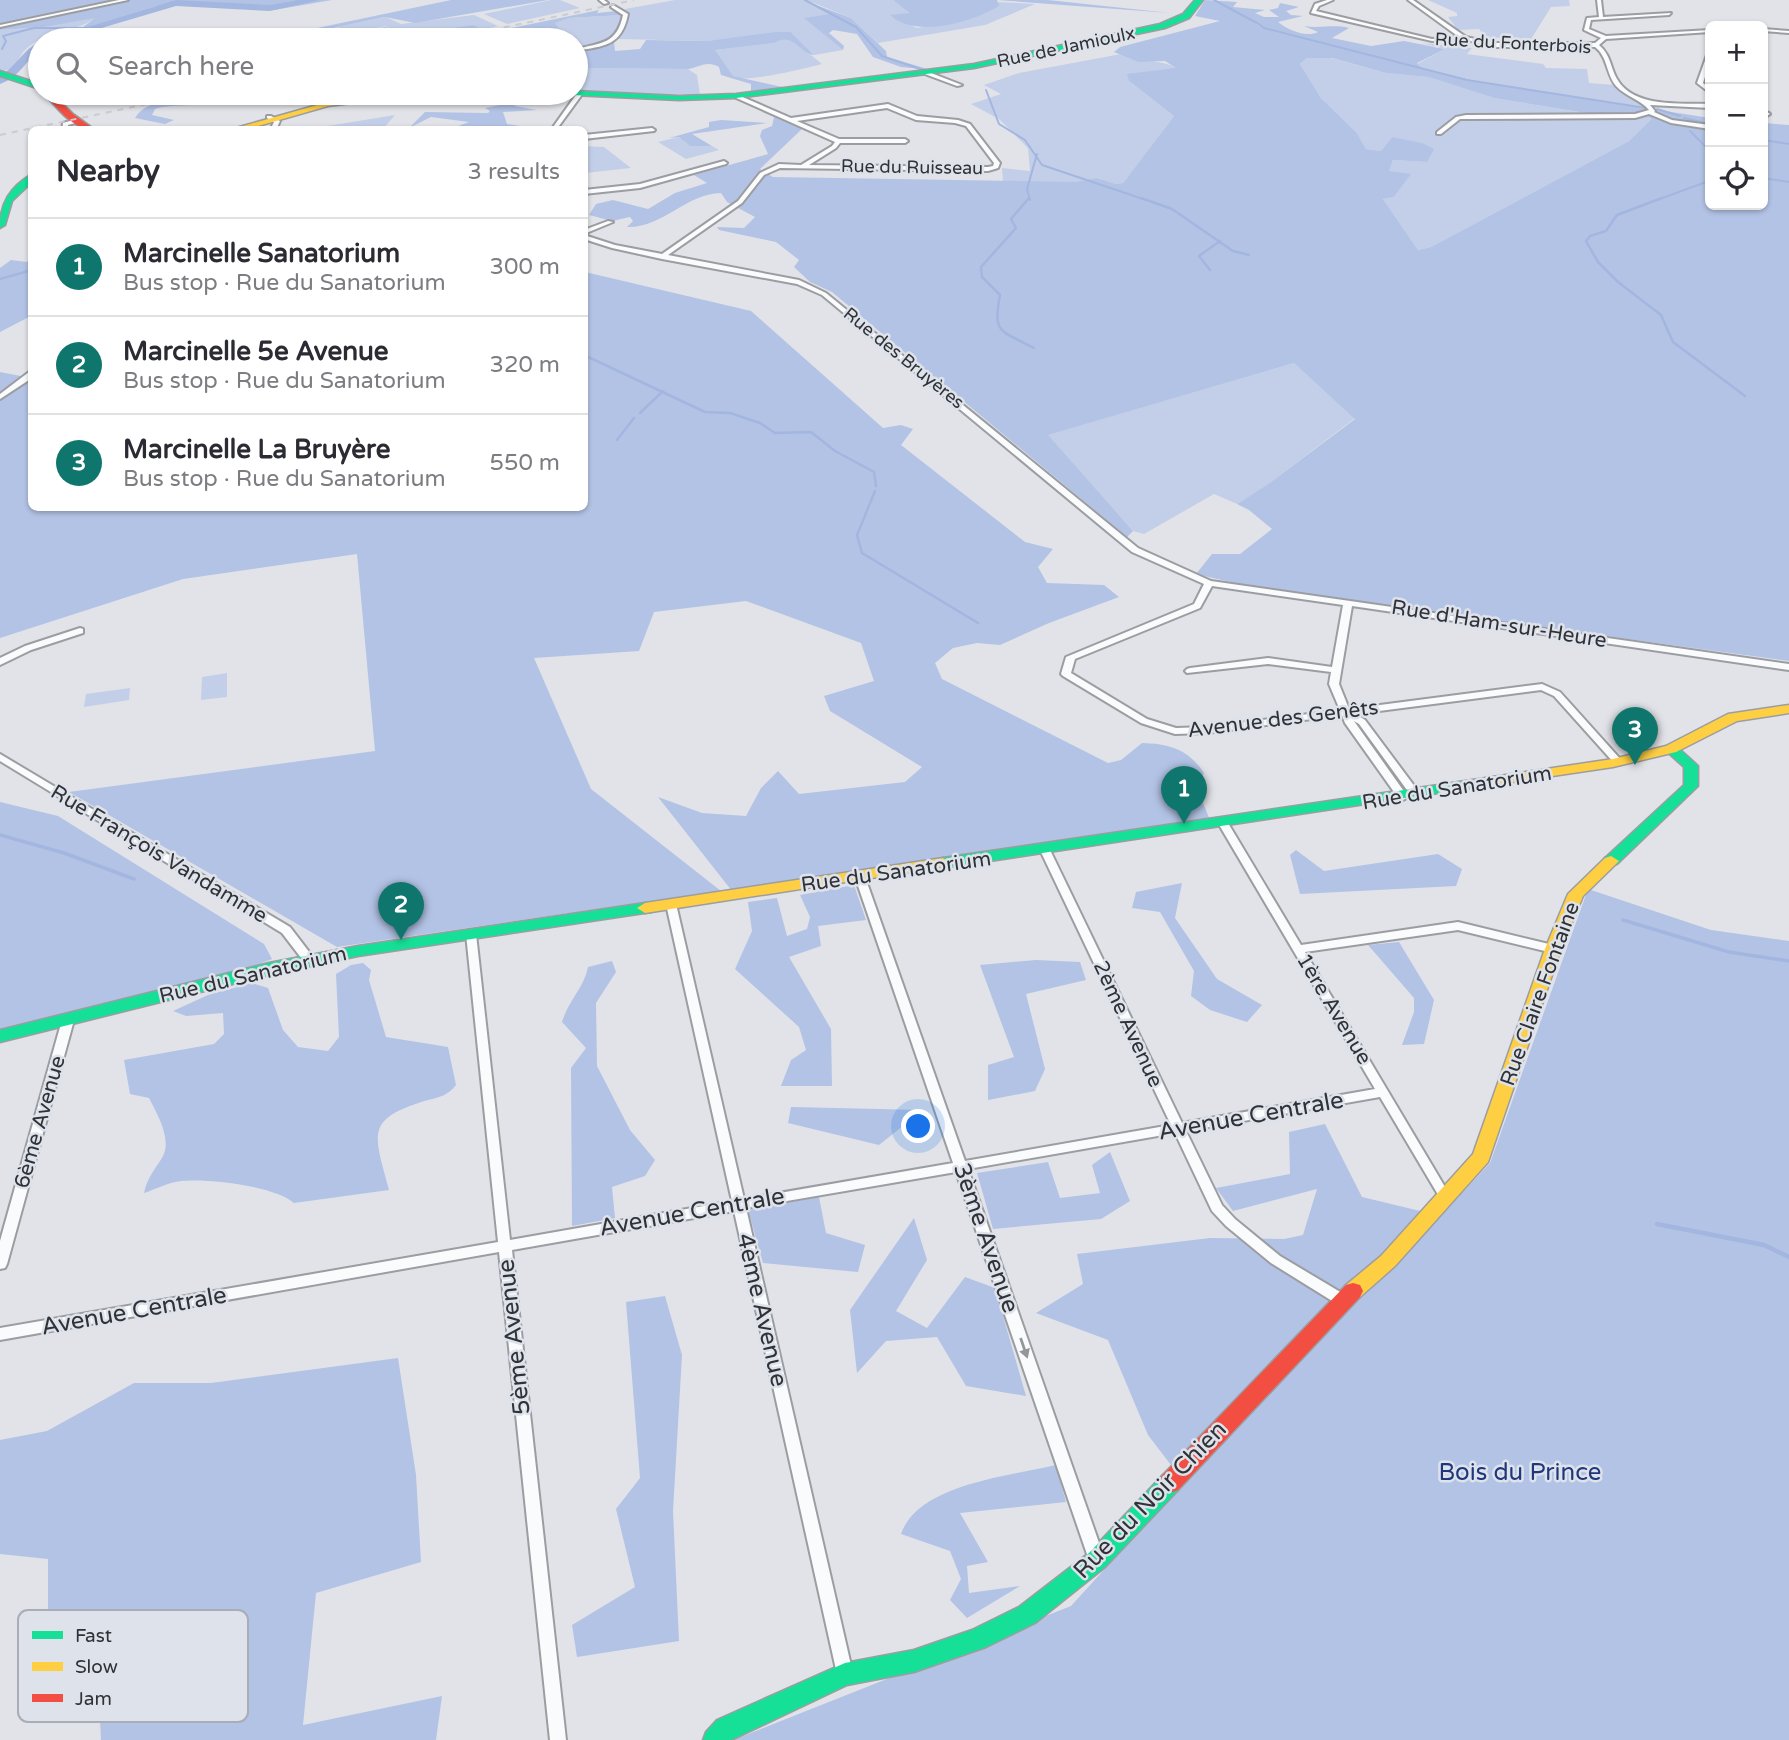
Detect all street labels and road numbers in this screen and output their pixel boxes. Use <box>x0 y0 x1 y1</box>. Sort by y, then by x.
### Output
street label: Rue de Jamioulx <box>995 22 1137 72</box>
street label: Rue du Fonterbois <box>1434 28 1592 58</box>
street label: Rue du Ruisseau <box>841 155 983 179</box>
street label: Rue des Bruyères <box>839 303 969 413</box>
street label: Rue d'Ham-sur-Heure <box>1389 595 1609 653</box>
street label: Avenue des Genêts <box>1186 695 1380 743</box>
street label: Rue du Sanatorium <box>1360 761 1554 815</box>
street label: Rue François Vandamme <box>46 779 272 929</box>
street label: Rue du Sanatorium <box>799 846 993 898</box>
street label: Rue Claire Fontaine <box>1495 898 1585 1089</box>
street label: Rue du Sanatorium <box>157 941 349 1009</box>
street label: 1ère Avenue <box>1291 949 1377 1069</box>
street label: 2ème Avenue <box>1088 957 1168 1091</box>
street label: 6ème Avenue <box>9 1053 71 1191</box>
street label: Avenue Centrale <box>1156 1085 1346 1147</box>
street label: 3ème Avenue <box>947 1159 1025 1317</box>
street label: Avenue Centrale <box>597 1181 787 1243</box>
street label: 4ème Avenue <box>730 1231 794 1389</box>
street label: 5ème Avenue <box>491 1258 537 1416</box>
street label: Avenue Centrale <box>39 1280 229 1342</box>
street label: Rue du Noir Chien <box>1067 1415 1233 1585</box>

